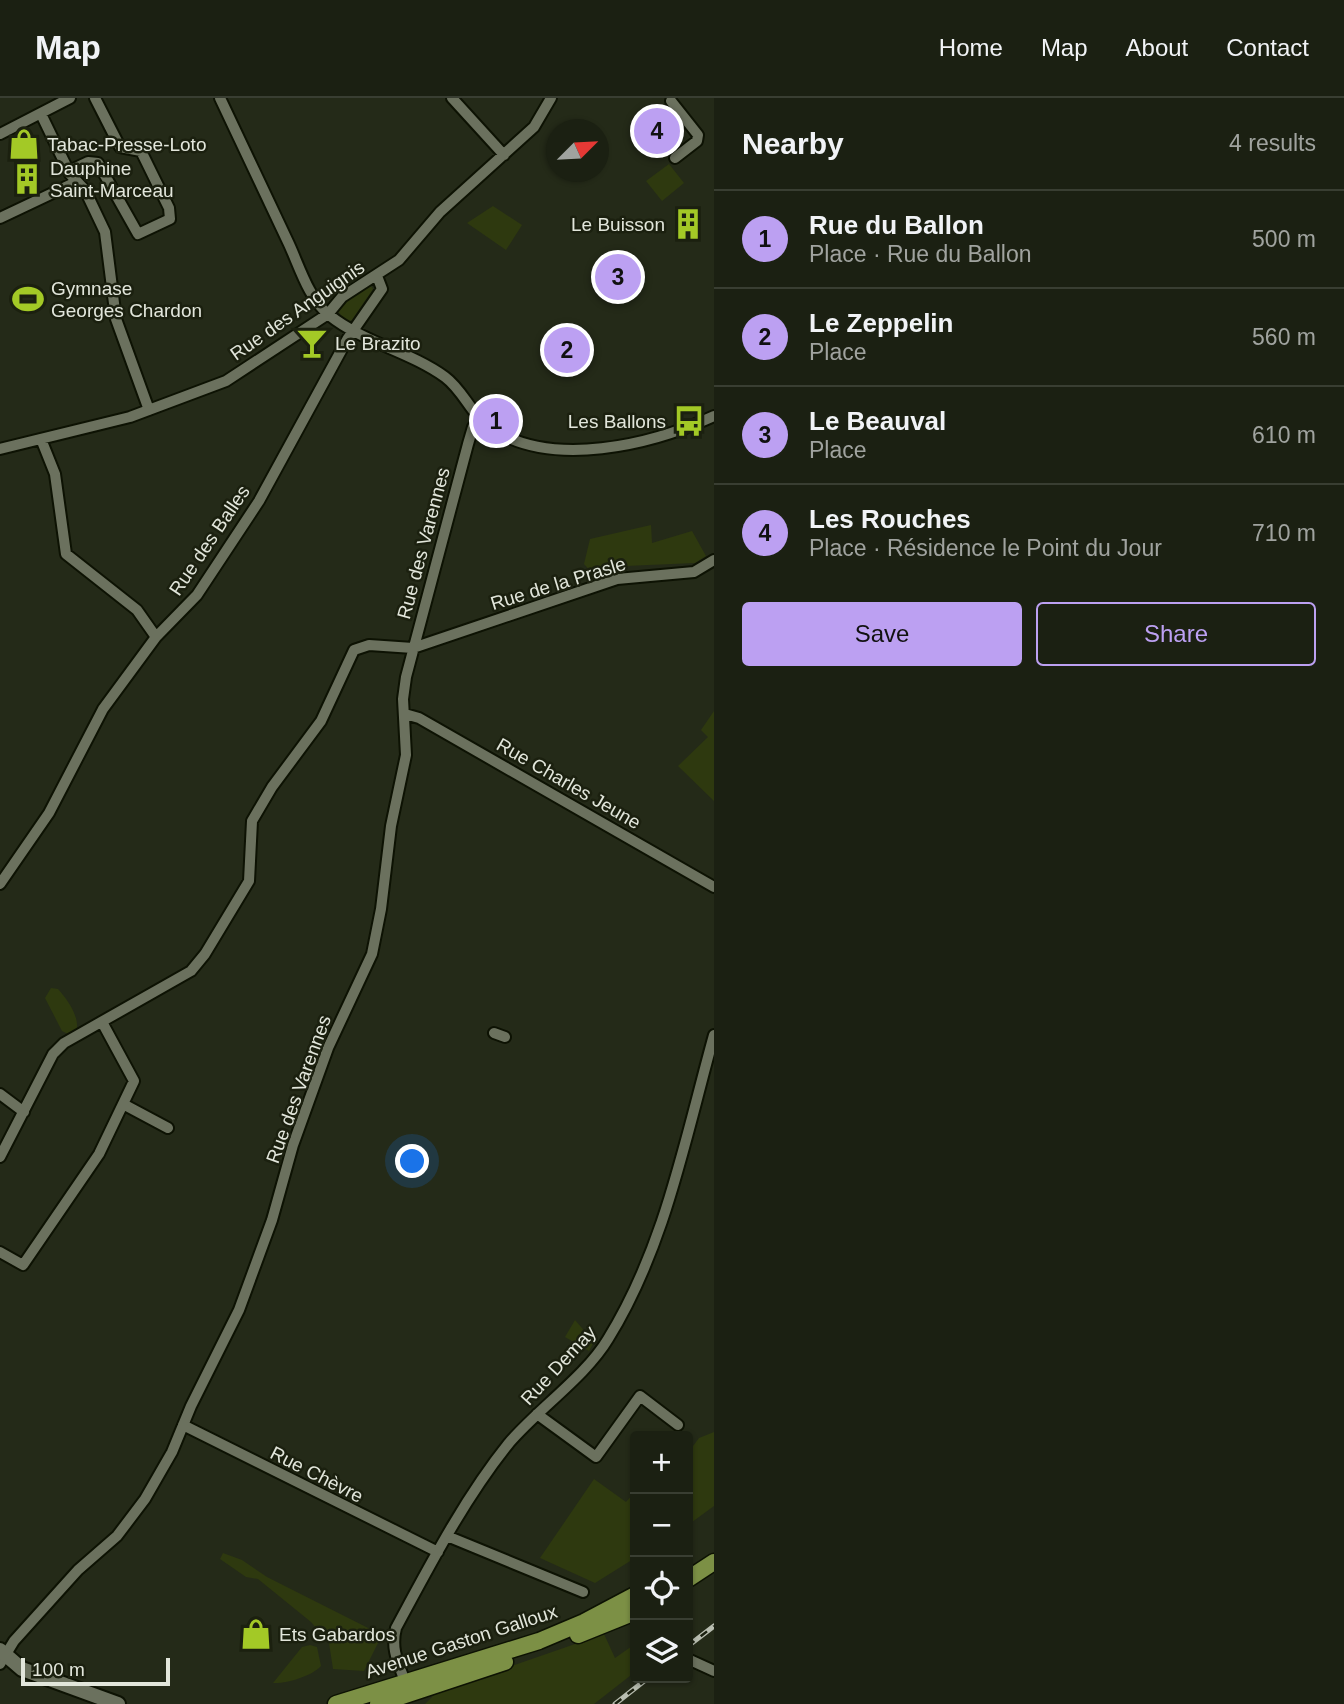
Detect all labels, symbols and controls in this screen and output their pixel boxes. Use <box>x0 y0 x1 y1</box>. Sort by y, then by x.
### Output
text: Map <box>35 29 101 66</box>
text: Home <box>939 34 1003 61</box>
text: Map <box>1041 34 1088 61</box>
text: About <box>1126 34 1188 61</box>
text: Contact <box>1226 34 1309 61</box>
pin: 4 <box>634 105 680 157</box>
north arrow <box>546 119 609 182</box>
shop icon: Tabac-Presse-Loto <box>7 127 41 161</box>
text: Nearby <box>742 127 844 160</box>
text: 4 results <box>1229 130 1316 156</box>
place label: Tabac-Presse-Loto <box>47 134 206 155</box>
place label: Dauphine Saint-Marceau <box>50 158 174 201</box>
building icon: Dauphine Saint-Marceau <box>10 162 44 196</box>
building icon: Le Buisson <box>671 207 705 241</box>
text: Rue du Ballon <box>809 210 984 240</box>
place label: Le Buisson <box>571 214 665 235</box>
text: 1 <box>759 226 771 252</box>
text: 500 m <box>1252 226 1316 252</box>
text: Place · Rue du Ballon <box>809 241 1031 267</box>
pin: 3 <box>595 251 641 303</box>
street label: Rue des Anguignis <box>226 256 368 364</box>
place label: Gymnase Georges Chardon <box>51 278 202 321</box>
sports icon: Gymnase Georges Chardon <box>11 282 45 316</box>
text: Le Zeppelin <box>809 308 953 338</box>
pin: 2 <box>544 324 590 376</box>
text: 2 <box>759 324 771 350</box>
text: 560 m <box>1252 324 1316 350</box>
bar icon: Le Brazito <box>295 326 329 360</box>
place label: Le Brazito <box>335 333 421 354</box>
text: Place <box>809 339 867 365</box>
pin: 1 <box>473 395 519 447</box>
bus stop icon: Les Ballons <box>672 404 706 438</box>
text: Le Beauval <box>809 406 946 436</box>
place label: Les Ballons <box>568 411 666 432</box>
text: 3 <box>759 422 771 448</box>
text: 610 m <box>1252 422 1316 448</box>
text: Place <box>809 437 867 463</box>
street label: Rue des Varennes <box>393 465 454 621</box>
street label: Rue des Balles <box>165 481 254 599</box>
text: Les Rouches <box>809 504 971 534</box>
text: 4 <box>759 520 771 546</box>
text: 710 m <box>1252 520 1316 546</box>
text: Place · Résidence le Point du Jour <box>809 535 1162 561</box>
street label: Rue de la Prasle <box>488 553 628 614</box>
button: Save <box>742 602 1022 666</box>
button: Share <box>1036 602 1316 666</box>
street label: Rue Charles Jeune <box>493 734 644 833</box>
street label: Rue des Varennes <box>262 1012 335 1166</box>
your location <box>395 1144 429 1178</box>
street label: Rue Demay <box>516 1321 601 1409</box>
map controls <box>630 1431 693 1683</box>
button: + <box>630 1431 693 1494</box>
street label: Rue Chèvre <box>267 1442 367 1507</box>
button: − <box>630 1494 693 1557</box>
button: locate <box>630 1557 693 1620</box>
street label: Avenue Gaston Galloux <box>363 1600 560 1682</box>
shop icon: Ets Gabardos <box>239 1617 273 1651</box>
button: layers <box>630 1620 693 1683</box>
place label: Ets Gabardos <box>279 1624 395 1645</box>
scale bar <box>21 1655 170 1687</box>
text: 100 m <box>32 1659 85 1680</box>

